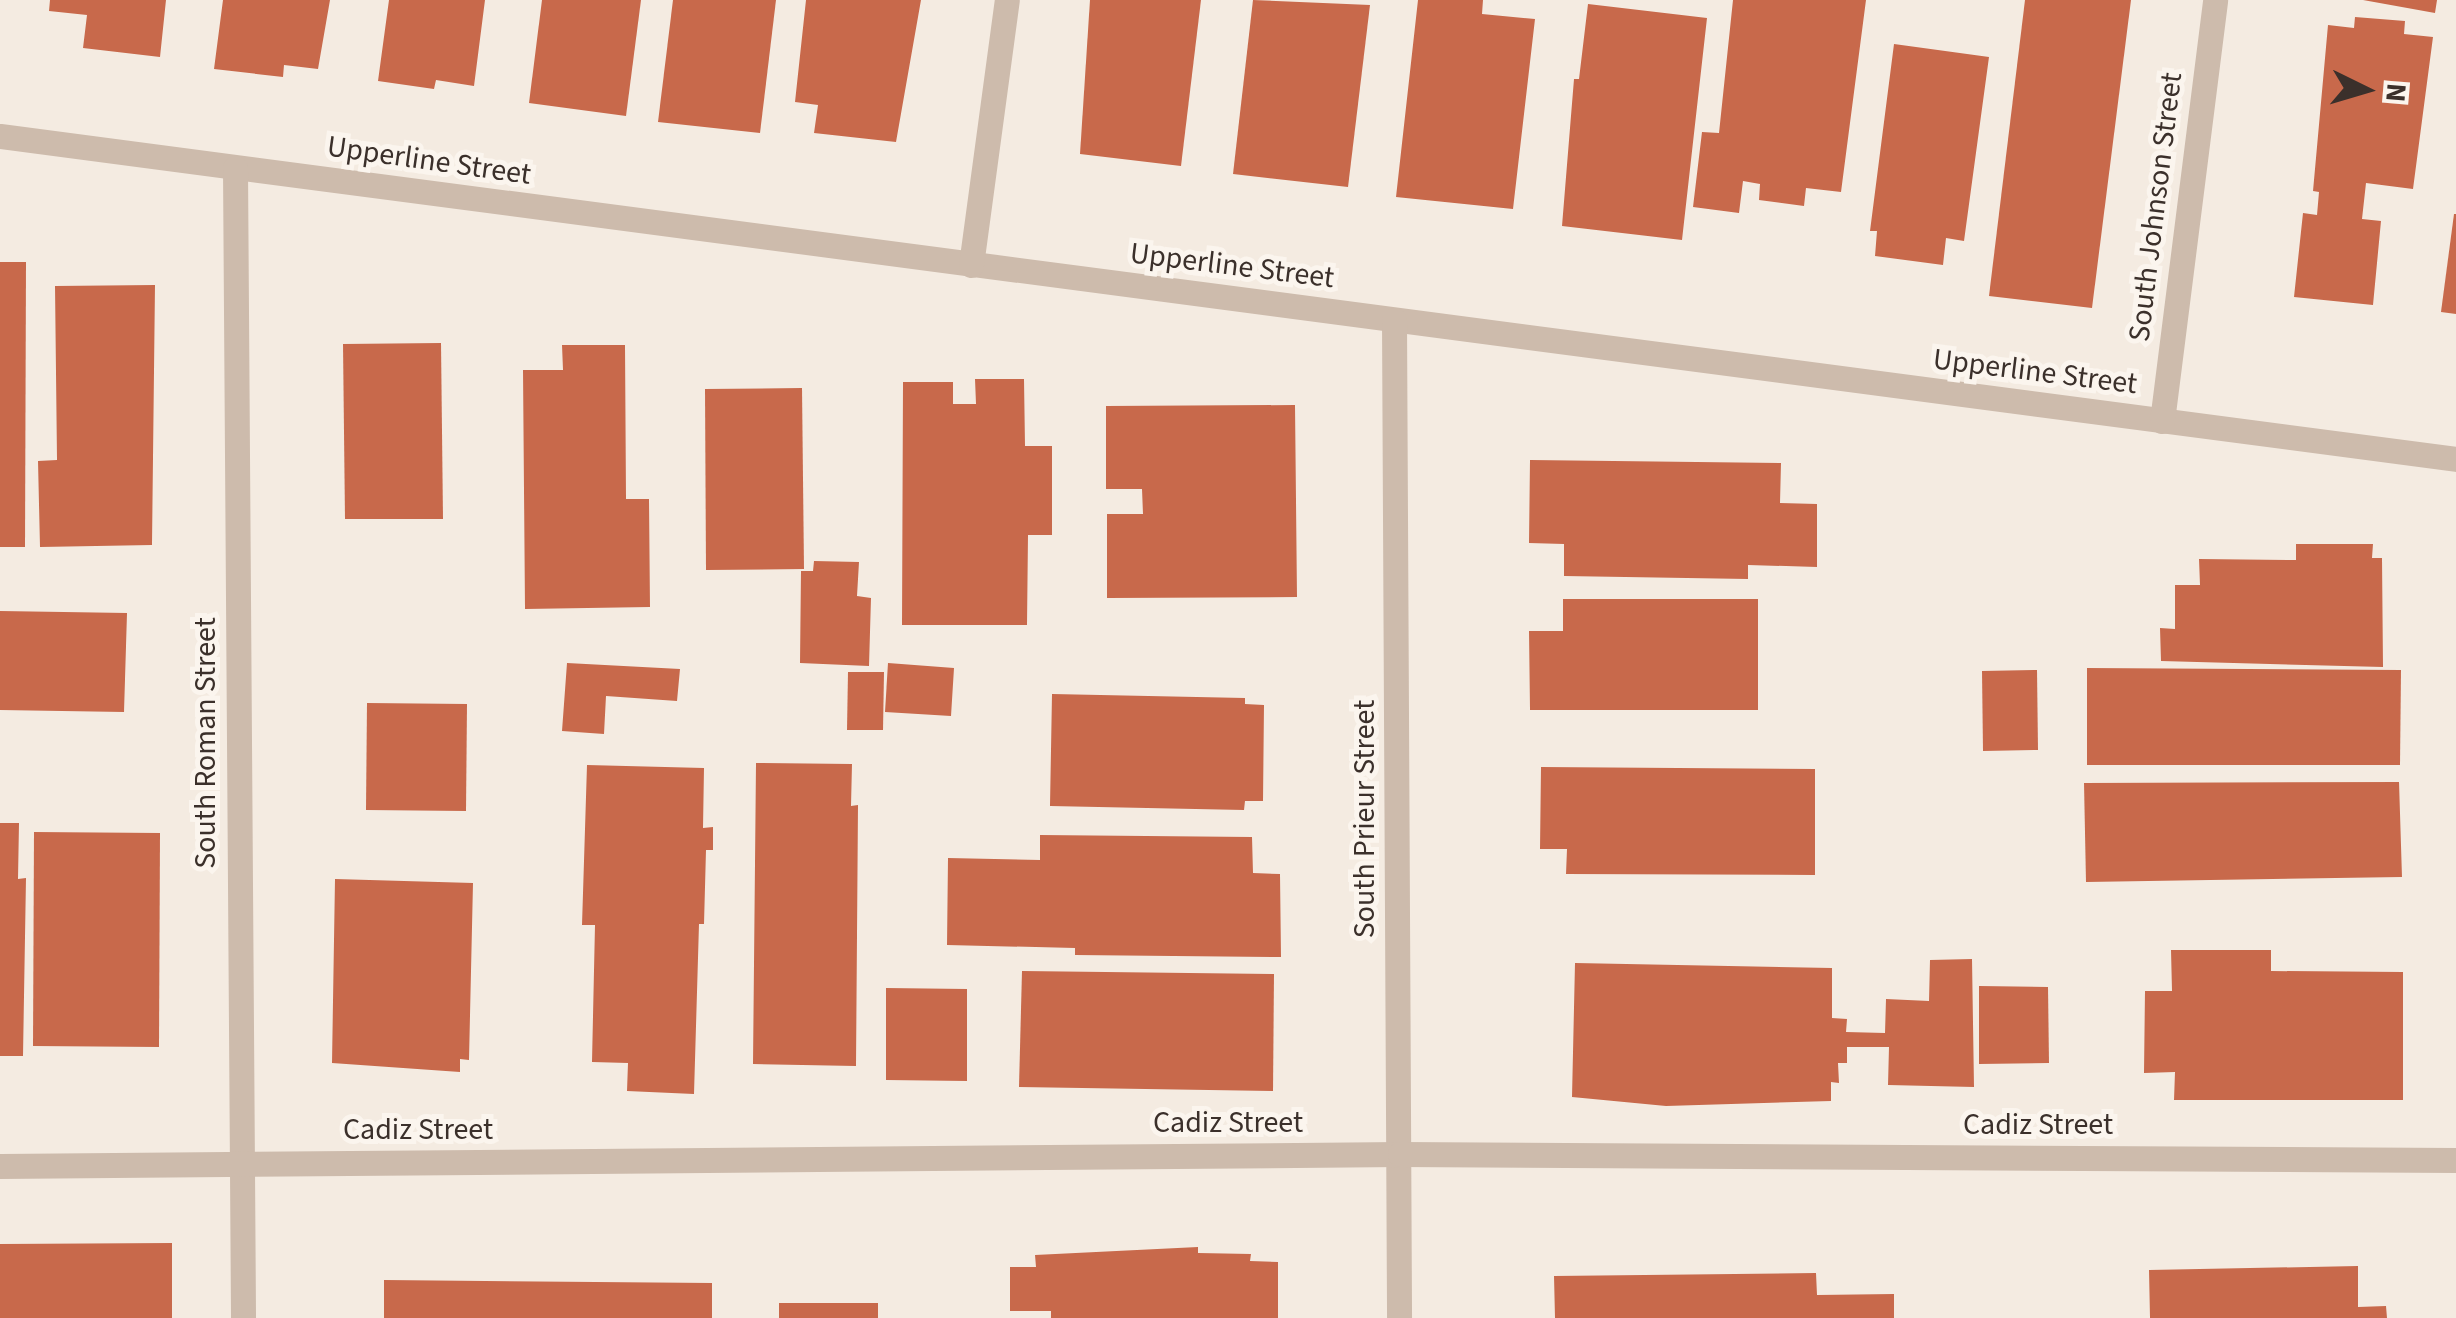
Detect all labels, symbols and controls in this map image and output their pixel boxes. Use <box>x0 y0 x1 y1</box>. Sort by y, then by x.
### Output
north arrow <box>2316 40 2416 140</box>
street label: South Johnson Street <box>2122 70 2190 344</box>
text: N <box>2375 82 2417 104</box>
street label: Upperline Street <box>325 129 533 193</box>
street label: Upperline Street <box>1128 236 1336 296</box>
street label: Upperline Street <box>1931 342 2139 402</box>
street label: South Roman Street <box>188 617 224 869</box>
street label: South Prieur Street <box>1347 700 1383 938</box>
street label: Cadiz Street <box>1153 1105 1303 1141</box>
street label: Cadiz Street <box>1963 1107 2113 1143</box>
street label: Cadiz Street <box>343 1112 493 1148</box>

